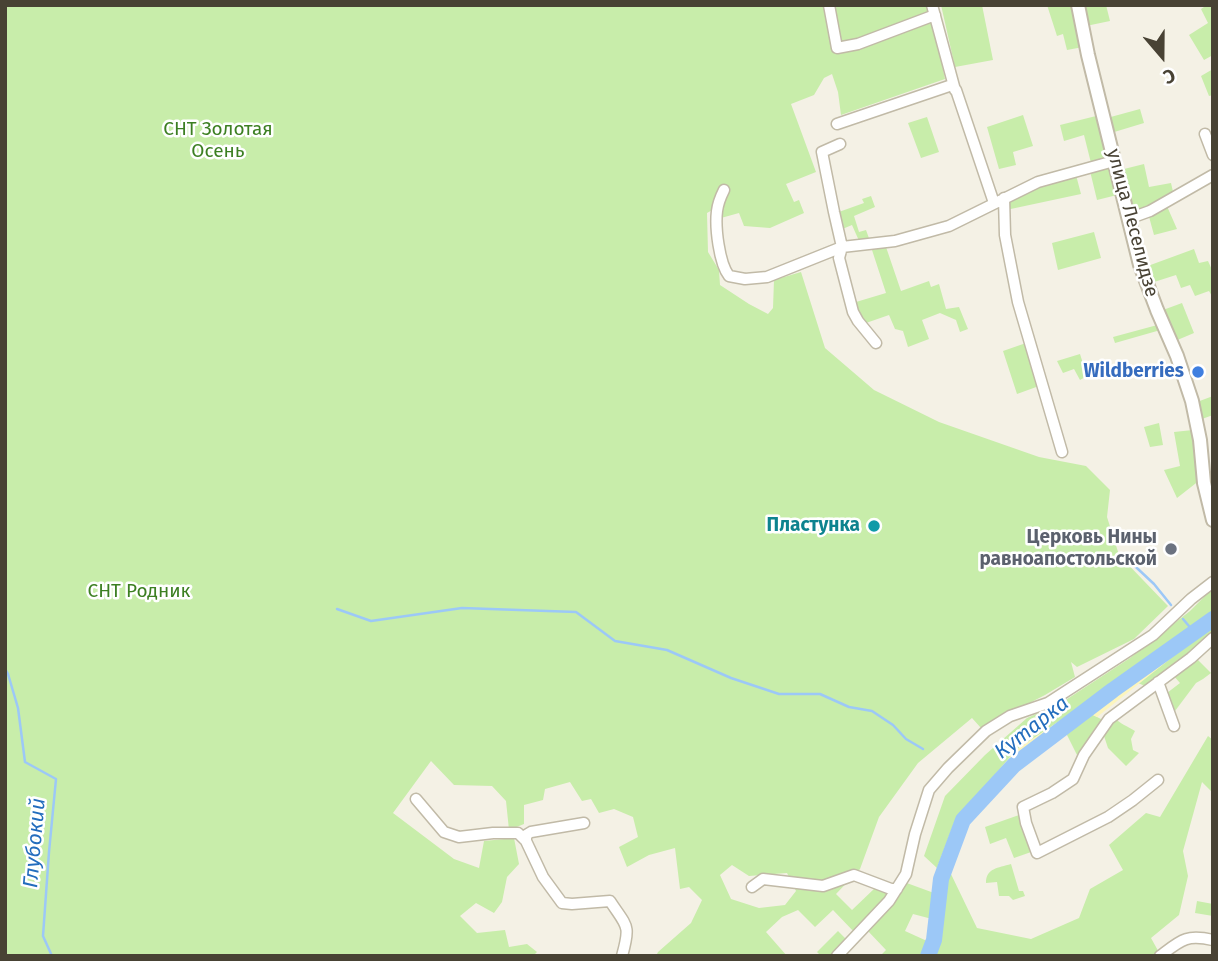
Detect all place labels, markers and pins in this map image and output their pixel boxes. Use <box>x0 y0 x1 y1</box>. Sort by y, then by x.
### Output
place label: Wildberries <box>1084 361 1184 383</box>
marker: Wildberries <box>1190 364 1206 380</box>
place label: Пластунка <box>767 515 860 537</box>
marker: Пластунка <box>866 518 882 534</box>
place label: Церковь Нины равноапостольской <box>979 527 1157 571</box>
marker: Церковь Нины равноапостольской <box>1163 541 1179 557</box>

